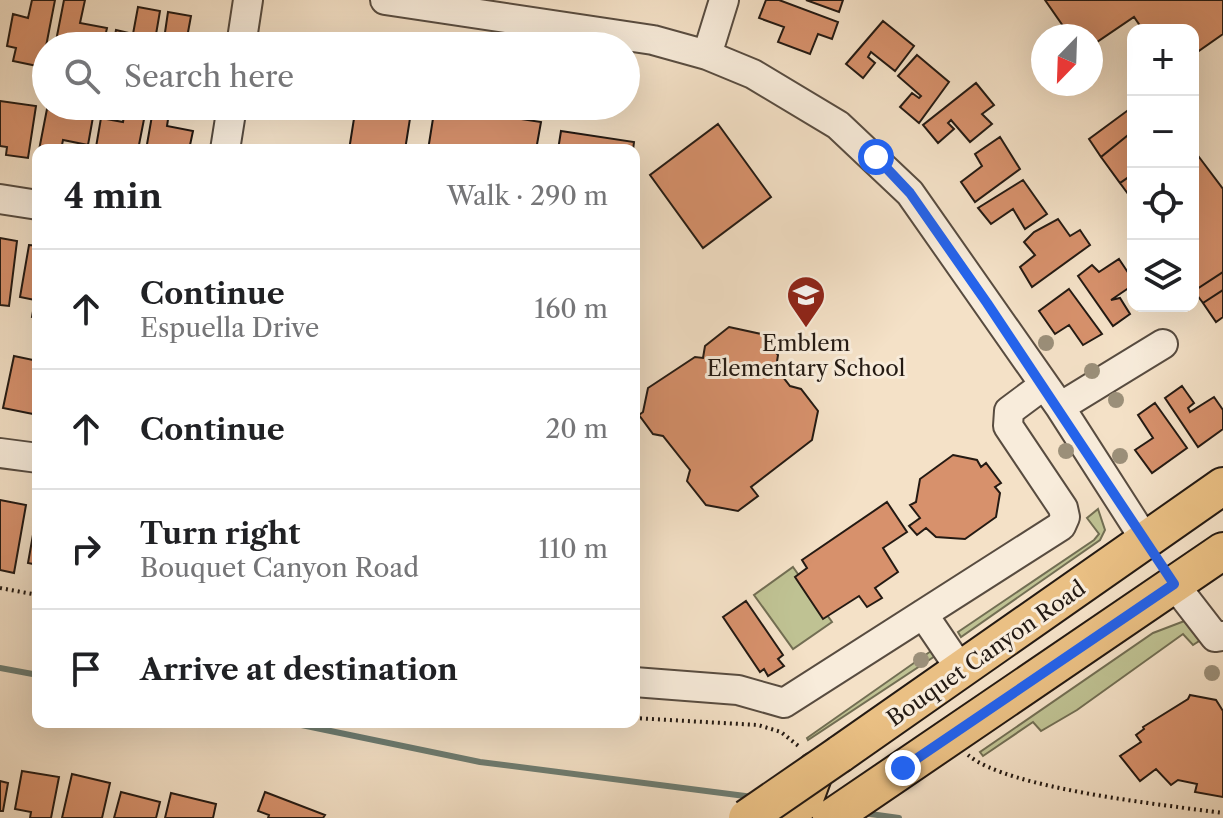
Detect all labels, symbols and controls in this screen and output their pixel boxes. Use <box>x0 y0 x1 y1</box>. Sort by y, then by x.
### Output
north arrow <box>1031 24 1103 96</box>
map controls <box>1127 24 1199 312</box>
button: + <box>1127 24 1199 96</box>
search box <box>32 32 640 120</box>
icon: search <box>60 54 104 98</box>
text: Search here <box>124 58 294 95</box>
button: − <box>1127 96 1199 168</box>
route start <box>858 139 894 175</box>
button: locate <box>1127 168 1199 240</box>
text: 4 min <box>64 175 162 217</box>
text: Walk · 290 m <box>447 180 608 212</box>
button: layers <box>1127 240 1199 312</box>
school or university icon: Emblem Elementary School <box>785 274 827 329</box>
text: Continue <box>140 275 285 312</box>
icon: ahead <box>64 287 108 331</box>
text: 160 m <box>534 293 608 325</box>
text: Espuella Drive <box>140 312 319 344</box>
place label: Emblem Elementary School <box>707 330 906 382</box>
icon: ahead <box>64 407 108 451</box>
text: Continue <box>140 411 285 448</box>
text: 20 m <box>545 413 608 445</box>
text: Turn right <box>140 515 300 552</box>
icon: right <box>64 527 108 571</box>
text: 110 m <box>539 533 608 565</box>
text: Bouquet Canyon Road <box>140 552 419 584</box>
street label: Bouquet Canyon Road <box>882 575 1091 732</box>
icon: arrive <box>64 647 108 691</box>
text: Arrive at destination <box>140 651 458 688</box>
route end <box>885 750 921 786</box>

